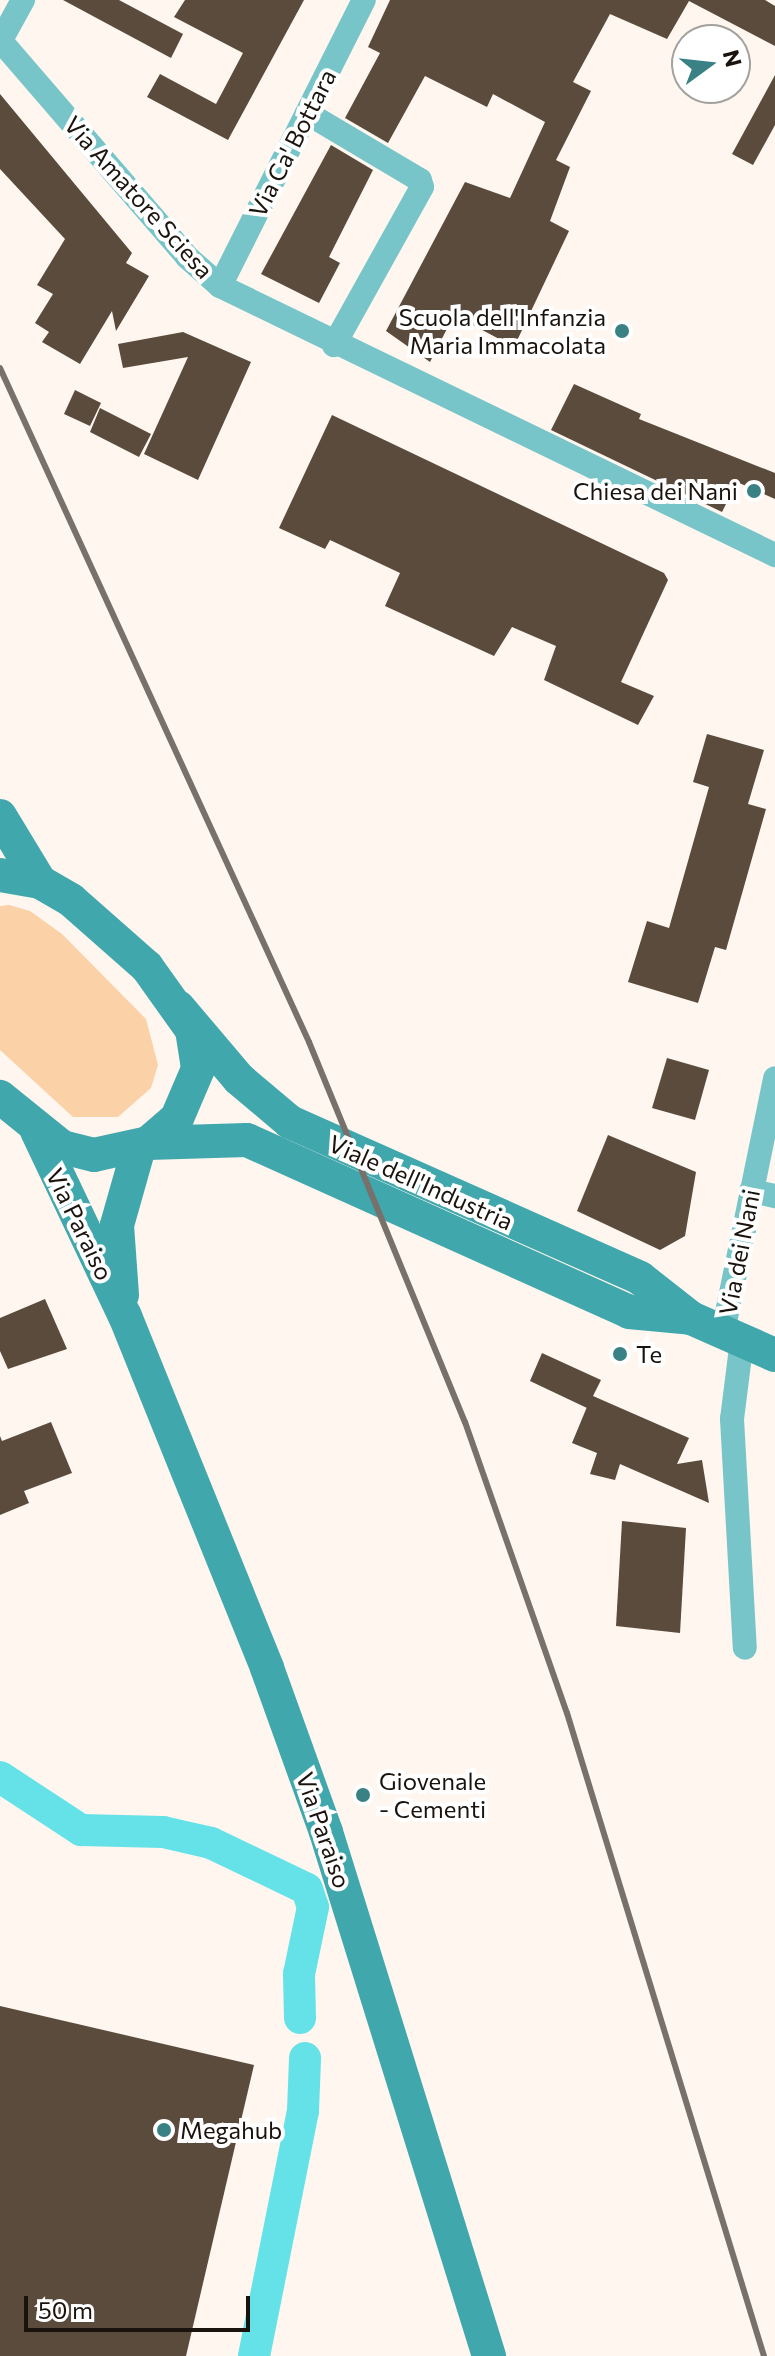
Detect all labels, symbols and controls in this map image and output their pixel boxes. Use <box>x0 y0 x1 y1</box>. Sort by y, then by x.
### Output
north arrow <box>671 24 751 104</box>
text: N <box>718 47 748 70</box>
street label: Via Ca' Bottara <box>242 64 342 222</box>
street label: Via Amatore Sciesa <box>59 110 219 284</box>
place label: Scuola dell'Infanzia Maria Immacolata <box>399 303 606 359</box>
marker: Scuola dell'Infanzia Maria Immacolata <box>613 322 631 340</box>
place label: Chiesa dei Nani <box>573 477 738 505</box>
marker: Chiesa dei Nani <box>745 482 763 500</box>
street label: Viale dell'Industria <box>324 1128 518 1236</box>
street label: Via Paraiso <box>41 1163 119 1285</box>
street label: Via dei Nani <box>713 1187 765 1317</box>
place label: Te <box>636 1340 662 1368</box>
marker: Te <box>611 1345 629 1363</box>
place label: Giovenale - Cementi <box>379 1767 486 1823</box>
street label: Via Paraiso <box>291 1768 357 1892</box>
marker: Giovenale - Cementi <box>354 1786 372 1804</box>
place label: Megahub <box>180 2116 282 2144</box>
marker: Megahub <box>155 2121 173 2139</box>
scale bar <box>28 2280 254 2330</box>
text: 50 m <box>38 2295 93 2324</box>

